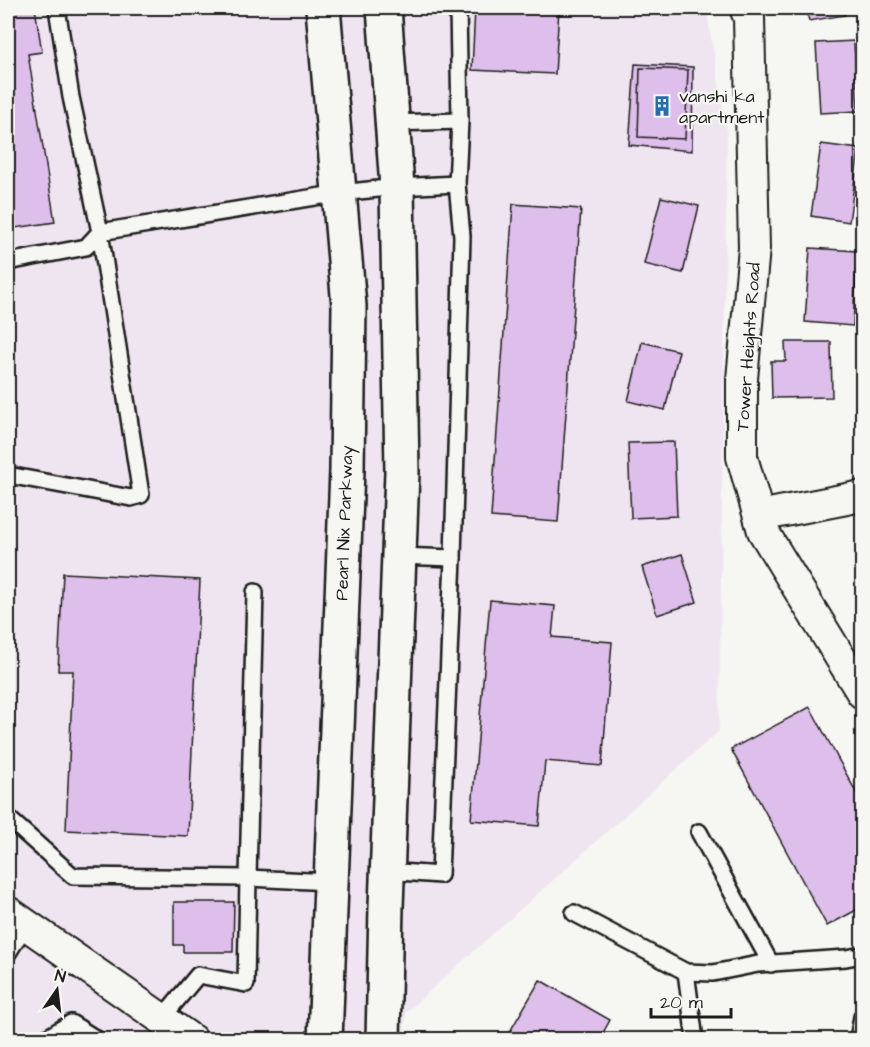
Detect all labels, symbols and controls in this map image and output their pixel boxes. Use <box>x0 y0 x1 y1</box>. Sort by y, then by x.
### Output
place label: vanshi ka apartment <box>679 84 765 130</box>
building icon: vanshi ka apartment <box>650 94 674 118</box>
street label: Tower Heights Road <box>730 262 768 432</box>
street label: Pearl Nix Parkway <box>329 445 361 601</box>
north arrow <box>27 960 87 1020</box>
text: N <box>53 965 68 988</box>
scale bar <box>651 981 730 1019</box>
text: 20 m <box>660 990 703 1015</box>

